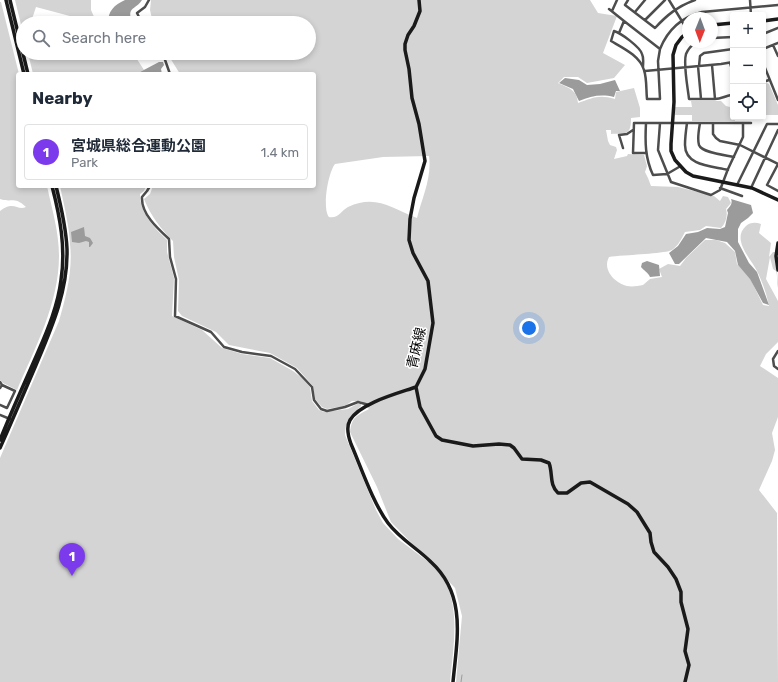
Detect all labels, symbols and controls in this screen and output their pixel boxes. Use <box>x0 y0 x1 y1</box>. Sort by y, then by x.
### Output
north arrow <box>682 12 718 48</box>
map controls <box>730 12 766 120</box>
button: + <box>730 12 766 48</box>
search box <box>16 16 316 60</box>
icon: search <box>30 27 52 49</box>
text: Search here <box>62 29 146 47</box>
button: − <box>730 48 766 84</box>
button: locate <box>730 84 766 120</box>
text: Nearby <box>32 88 93 108</box>
text: 宮城県総合運動公園 <box>71 137 206 155</box>
text: 1 <box>43 145 49 160</box>
text: 1.4 km <box>261 145 299 160</box>
text: Park <box>71 155 98 170</box>
your location <box>519 318 539 338</box>
street label: 青麻線 <box>403 326 429 370</box>
pin: 1 <box>59 543 85 576</box>

